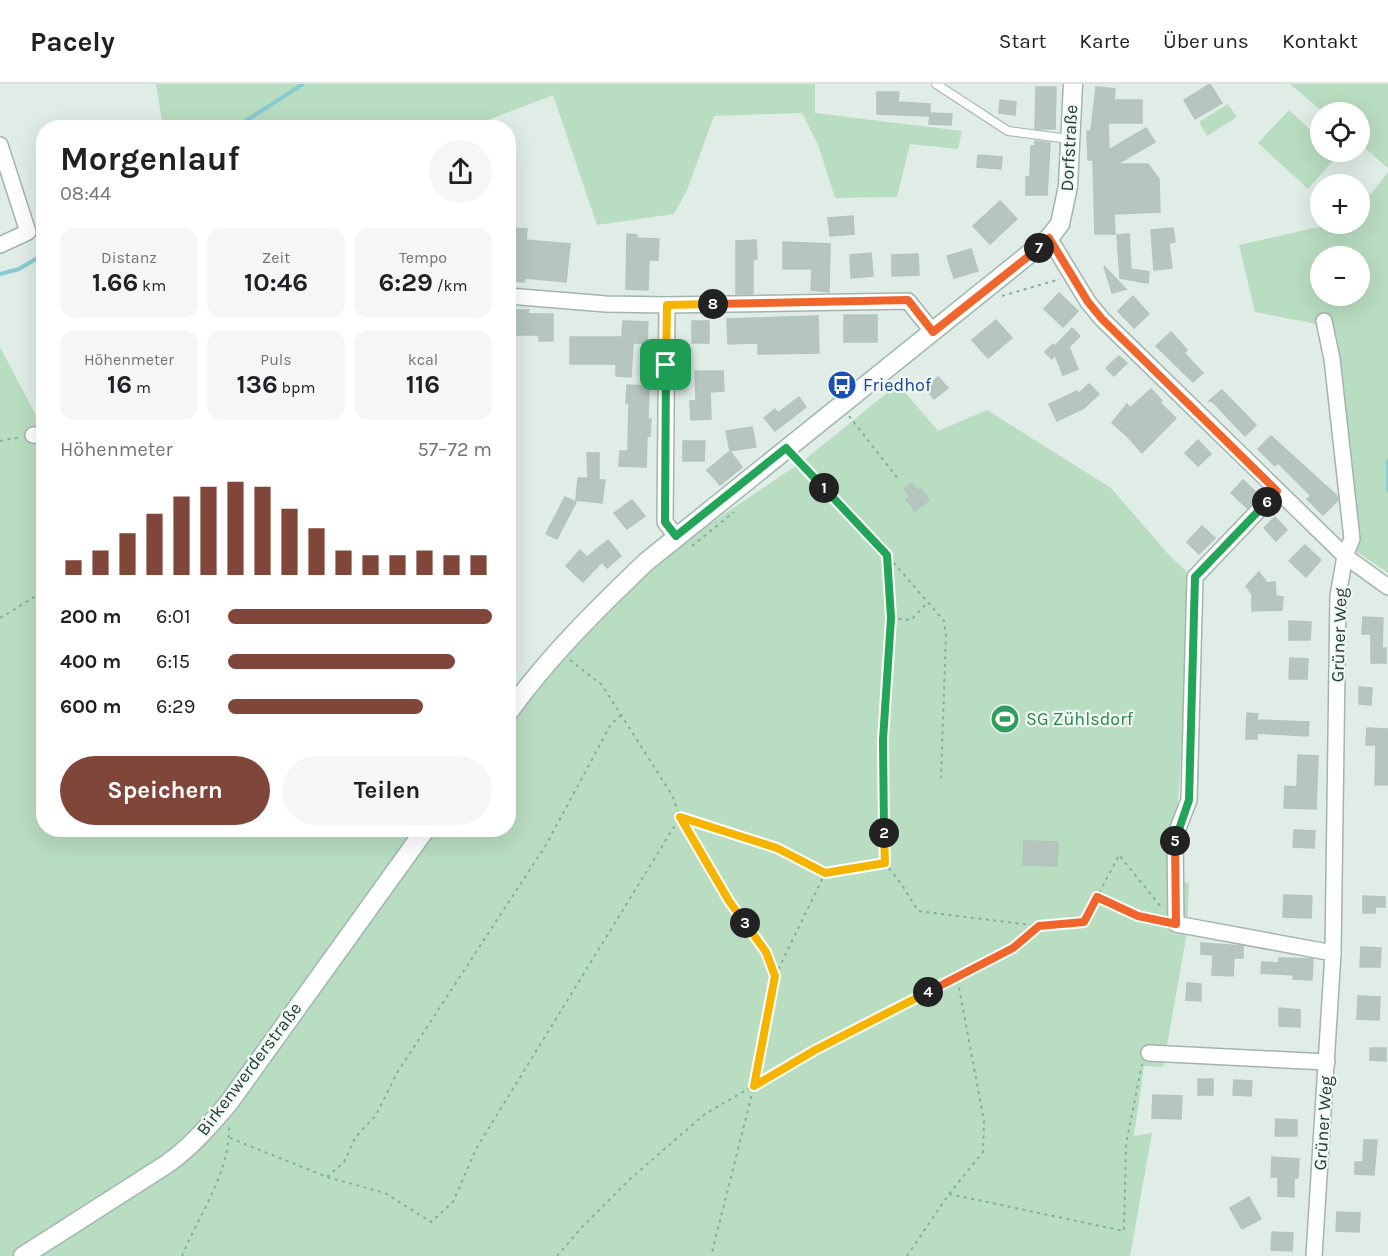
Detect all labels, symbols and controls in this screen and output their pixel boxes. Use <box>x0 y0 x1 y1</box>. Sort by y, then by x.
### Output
text: Pacely <box>30 25 115 58</box>
text: Start <box>999 29 1046 53</box>
text: Karte <box>1079 29 1130 53</box>
text: Über uns <box>1163 29 1249 53</box>
text: Kontakt <box>1282 29 1358 53</box>
map controls <box>1310 102 1370 306</box>
button: locate <box>1310 102 1370 162</box>
street label: Dorfstraße <box>1056 104 1082 192</box>
text: Morgenlauf <box>60 140 240 178</box>
button: share <box>429 140 492 203</box>
button: + <box>1310 174 1370 234</box>
text: 08:44 <box>60 182 111 205</box>
pin: 7 <box>1024 233 1054 263</box>
text: 7 <box>1035 238 1043 257</box>
button: − <box>1310 246 1370 306</box>
text: Distanz <box>101 248 157 267</box>
text: Zeit <box>262 248 290 267</box>
text: Tempo <box>399 248 447 267</box>
text: 1.66 <box>92 267 138 298</box>
text: 10:46 <box>244 267 308 298</box>
text: 6:29 <box>378 267 433 298</box>
text: km <box>138 276 166 295</box>
text: /km <box>433 276 468 295</box>
pin: 8 <box>698 289 728 319</box>
text: 8 <box>708 294 718 313</box>
pin <box>640 339 691 390</box>
icon: arrive <box>649 348 682 381</box>
text: Höhenmeter <box>84 350 174 369</box>
text: Puls <box>260 350 292 369</box>
text: kcal <box>408 350 438 369</box>
text: 16 <box>107 369 132 400</box>
text: 136 <box>237 369 278 400</box>
text: 116 <box>406 369 440 400</box>
bus stop icon: Friedhof <box>826 369 858 401</box>
place label: Friedhof <box>863 374 932 396</box>
text: m <box>132 378 151 397</box>
text: bpm <box>278 378 315 397</box>
text: Höhenmeter <box>60 438 173 461</box>
text: 57–72 m <box>417 438 492 461</box>
pin: 1 <box>809 473 839 503</box>
text: 1 <box>821 478 827 497</box>
pin: 6 <box>1252 487 1282 517</box>
text: 6 <box>1262 492 1272 511</box>
street label: Grüner Weg <box>1326 587 1352 683</box>
text: 200 m <box>60 605 121 628</box>
text: 6:01 <box>156 605 191 628</box>
text: 400 m <box>60 650 121 673</box>
text: 6:15 <box>156 650 190 673</box>
text: 600 m <box>60 695 121 718</box>
text: 6:29 <box>156 695 195 718</box>
sports icon: SG Zühlsdorf <box>989 703 1021 735</box>
place label: SG Zühlsdorf <box>1026 708 1134 730</box>
button: Speichern <box>60 756 270 825</box>
button: Teilen <box>282 756 492 825</box>
pin: 2 <box>869 818 899 848</box>
text: 2 <box>879 823 889 842</box>
pin: 5 <box>1160 826 1190 856</box>
text: 5 <box>1170 831 1180 850</box>
pin: 3 <box>730 908 760 938</box>
text: 3 <box>740 913 750 932</box>
pin: 4 <box>913 977 943 1007</box>
text: 4 <box>923 982 933 1001</box>
street label: Birkenwerderstraße <box>192 998 306 1140</box>
street label: Grüner Weg <box>1309 1075 1337 1171</box>

